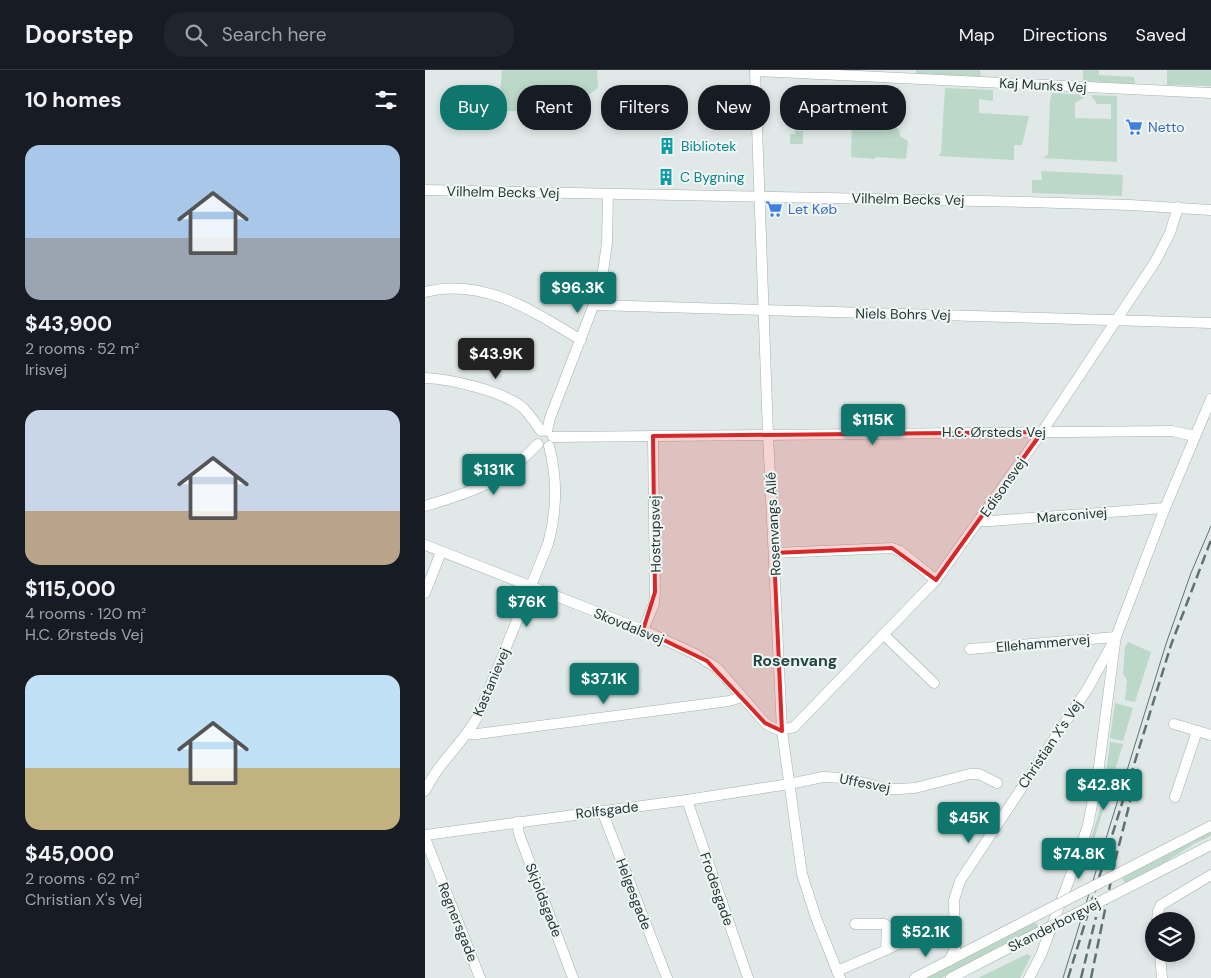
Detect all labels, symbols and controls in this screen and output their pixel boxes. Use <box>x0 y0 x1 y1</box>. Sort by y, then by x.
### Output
search box <box>164 12 514 57</box>
text: Doorstep <box>25 19 134 50</box>
icon: search <box>182 21 210 49</box>
text: Search here <box>222 22 327 47</box>
text: Map <box>959 23 995 47</box>
text: Directions <box>1023 23 1108 47</box>
text: Saved <box>1136 23 1186 47</box>
street label: Kaj Munks Vej <box>999 74 1087 96</box>
chip: Buy <box>440 85 507 130</box>
chip: Rent <box>517 85 591 130</box>
chip: Filters <box>601 85 688 130</box>
chip: New <box>698 85 770 130</box>
chip: Apartment <box>780 85 906 130</box>
text: 10 homes <box>25 86 122 114</box>
icon: filters <box>372 86 400 114</box>
supermarket icon: Netto <box>1124 117 1144 137</box>
place label: Netto <box>1148 118 1184 136</box>
building icon: Bibliotek <box>657 136 677 156</box>
place label: Bibliotek <box>681 137 736 155</box>
building icon: C Bygning <box>656 167 676 187</box>
place label: C Bygning <box>680 168 745 186</box>
icon: home <box>168 178 258 268</box>
street label: Vilhelm Becks Vej <box>446 182 560 202</box>
street label: Vilhelm Becks Vej <box>851 189 965 209</box>
supermarket icon: Let Køb <box>764 199 784 219</box>
place label: Let Køb <box>788 200 838 218</box>
pin: $96.3K <box>537 272 619 314</box>
text: $96.3K <box>551 277 605 298</box>
street label: Niels Bohrs Vej <box>855 304 951 324</box>
text: $43,900 <box>25 310 112 338</box>
text: 2 rooms · 52 m² <box>25 338 140 359</box>
pin: $43.9K <box>455 338 537 380</box>
text: $43.9K <box>469 343 523 364</box>
text: Irisvej <box>25 359 67 380</box>
pin: $115K <box>838 404 908 446</box>
text: $115K <box>852 409 894 430</box>
street label: H.C. Ørsteds Vej <box>942 423 1046 441</box>
icon: home <box>168 443 258 533</box>
pin: $131K <box>459 454 529 496</box>
street label: Edisonsvej <box>976 454 1030 520</box>
text: $131K <box>473 459 515 480</box>
street label: Rosenvangs Allé <box>761 472 785 576</box>
street label: Hostrupsvej <box>645 495 665 573</box>
street label: Marconivej <box>1036 503 1108 527</box>
text: $115,000 <box>25 575 116 603</box>
pin: $76K <box>497 586 557 628</box>
text: $76K <box>508 591 546 612</box>
text: 4 rooms · 120 m² <box>25 603 146 624</box>
street label: Skovdalsvej <box>591 604 667 648</box>
text: H.C. Ørsteds Vej <box>25 624 144 645</box>
street label: Ellehammervej <box>995 630 1091 656</box>
street label: Kastanievej <box>468 645 514 719</box>
district label: Rosenvang <box>753 650 837 671</box>
pin: $37.1K <box>563 662 645 705</box>
text: $37.1K <box>581 668 627 689</box>
street label: Christian X's Vej <box>1014 696 1086 792</box>
icon: home <box>168 708 258 798</box>
pin: $42.8K <box>1063 768 1145 811</box>
street label: Uffesvej <box>838 769 892 797</box>
text: $42.8K <box>1077 774 1131 795</box>
street label: Rolfsgade <box>575 797 639 823</box>
pin: $45K <box>939 802 999 844</box>
text: $45K <box>949 807 989 828</box>
pin: $74.8K <box>1038 838 1120 880</box>
text: $45,000 <box>25 840 114 868</box>
text: $74.8K <box>1053 843 1105 864</box>
street label: Frodesgade <box>696 850 738 928</box>
street label: Helgesgade <box>612 856 656 932</box>
street label: Skjoldsgade <box>522 860 566 940</box>
text: 2 rooms · 62 m² <box>25 868 140 889</box>
street label: Regnersgade <box>434 880 482 964</box>
text: Christian X's Vej <box>25 889 143 910</box>
street label: Skanderborgvej <box>1005 894 1103 956</box>
map controls <box>1145 912 1195 962</box>
button: layers <box>1145 912 1195 962</box>
pin: $52.1K <box>885 916 967 958</box>
text: $52.1K <box>902 921 950 942</box>

